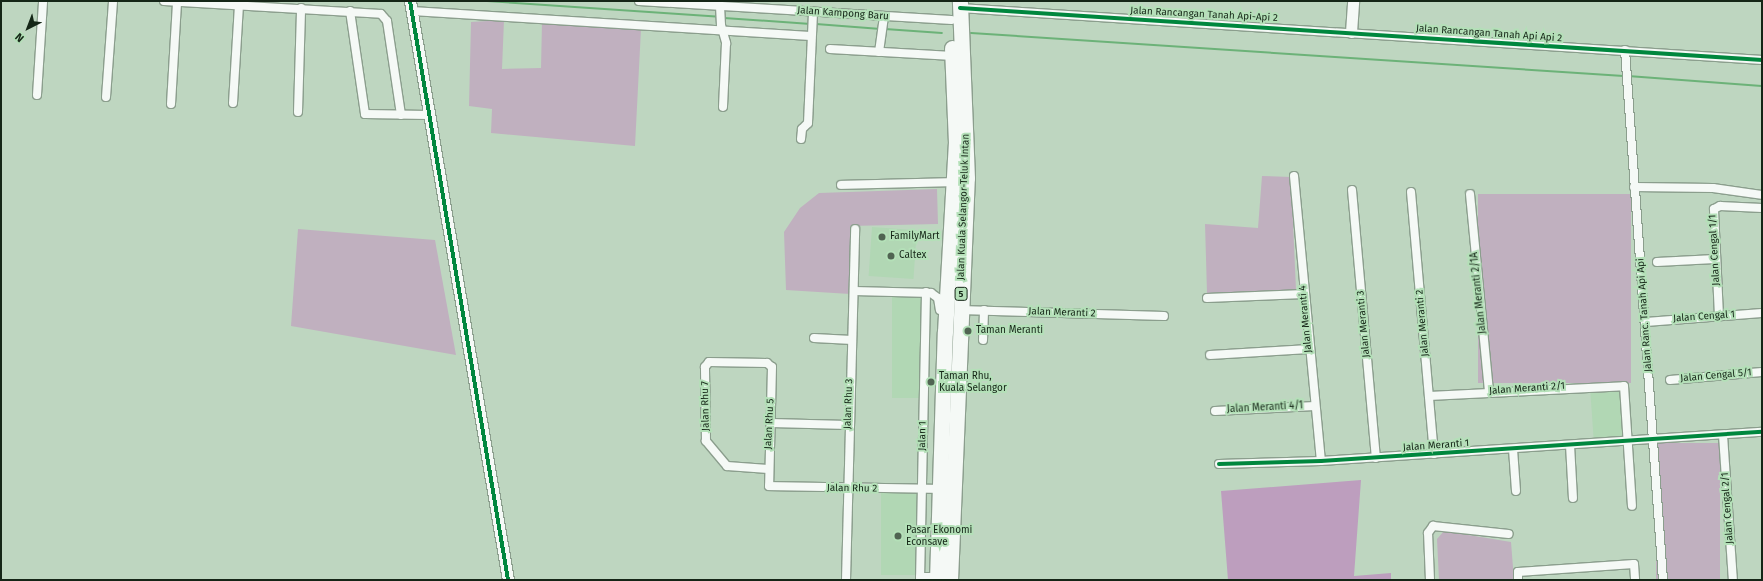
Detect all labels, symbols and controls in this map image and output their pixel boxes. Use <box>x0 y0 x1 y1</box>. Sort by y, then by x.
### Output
street label: Jalan Kampong Baru <box>797 5 889 23</box>
street label: Jalan Rancangan Tanah Api-Api 2 <box>1130 5 1278 25</box>
north arrow <box>8 8 48 48</box>
street label: Jalan Rancangan Tanah Api Api 2 <box>1415 23 1563 45</box>
text: N <box>13 30 27 45</box>
street label: Jalan Kuala Selangor-Teluk Intan <box>955 134 973 280</box>
street label: Jalan Cengal 1/1 <box>1707 214 1723 286</box>
place label: FamilyMart <box>890 231 940 243</box>
marker: FamilyMart <box>877 232 887 242</box>
place label: Caltex <box>899 250 926 262</box>
marker: Caltex <box>886 251 896 261</box>
street label: Jalan Meranti 2/1A <box>1469 252 1489 334</box>
street label: Jalan Ranc. Tanah Api Api <box>1635 258 1655 372</box>
street label: Jalan Meranti 4 <box>1297 285 1315 353</box>
road number: 5 <box>954 287 968 301</box>
street label: Jalan Meranti 2 <box>1414 289 1432 357</box>
street label: Jalan Meranti 3 <box>1355 290 1373 358</box>
street label: Jalan Meranti 2 <box>1028 306 1096 320</box>
street label: Jalan Cengal 1 <box>1673 309 1735 325</box>
place label: Taman Meranti <box>976 325 1043 337</box>
marker: Taman Meranti <box>963 326 973 336</box>
street label: Jalan Cengal 5/1 <box>1680 367 1752 385</box>
place label: Taman Rhu, Kuala Selangor <box>939 370 1007 394</box>
marker: Taman Rhu, Kuala Selangor <box>926 377 936 387</box>
street label: Jalan Rhu 3 <box>842 379 856 429</box>
street label: Jalan Meranti 2/1 <box>1489 380 1565 398</box>
street label: Jalan Rhu 7 <box>700 381 712 431</box>
street label: Jalan Rhu 5 <box>763 398 777 450</box>
street label: Jalan Meranti 4/1 <box>1227 400 1303 416</box>
street label: Jalan 1 <box>917 421 929 451</box>
street label: Jalan Meranti 1 <box>1402 438 1470 454</box>
street label: Jalan Cengal 2/1 <box>1720 472 1736 544</box>
street label: Jalan Rhu 2 <box>827 483 877 495</box>
place label: Pasar Ekonomi Econsave <box>906 524 972 548</box>
marker: Pasar Ekonomi Econsave <box>893 531 903 541</box>

